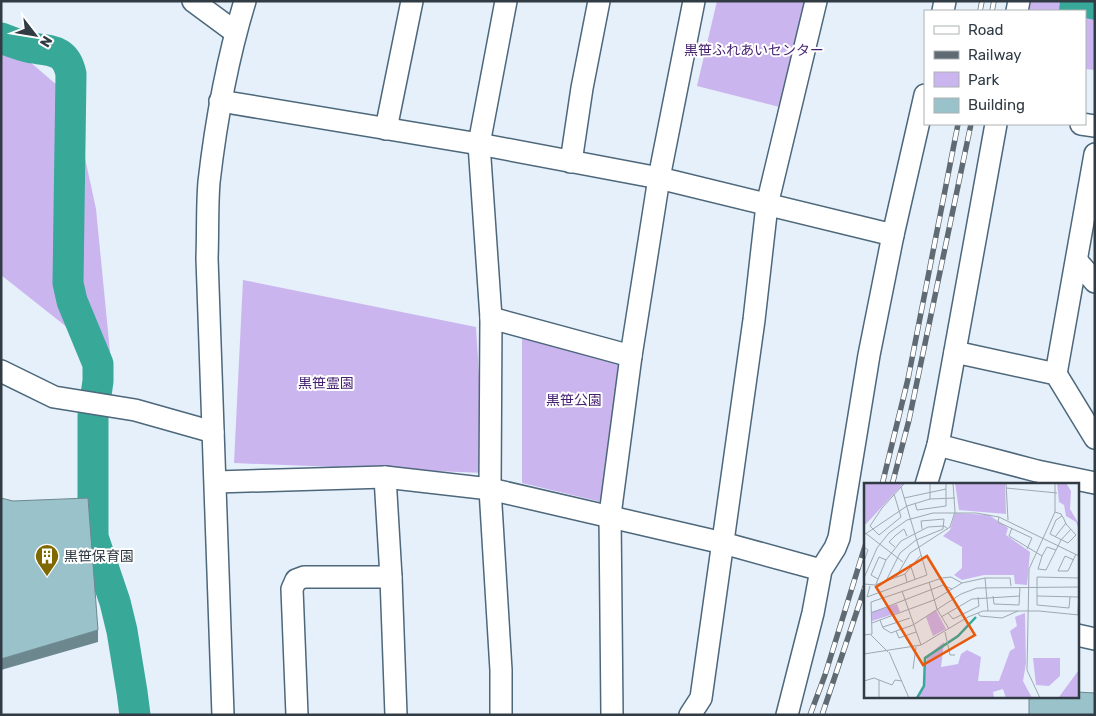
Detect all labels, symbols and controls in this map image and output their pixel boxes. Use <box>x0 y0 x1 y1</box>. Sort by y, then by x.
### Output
north arrow <box>10 10 60 60</box>
legend <box>924 10 1086 125</box>
text: Road <box>968 21 1004 39</box>
text: N <box>36 33 56 50</box>
park label: 黒笹ふれあいセンター <box>684 42 824 59</box>
text: Railway <box>968 46 1022 64</box>
text: Park <box>968 71 999 89</box>
text: Building <box>968 96 1025 114</box>
park label: 黒笹霊園 <box>298 375 354 392</box>
park label: 黒笹公園 <box>546 392 602 409</box>
inset map <box>864 483 1078 698</box>
building icon: 黒笹保育園 <box>34 543 60 577</box>
place label: 黒笹保育園 <box>64 548 134 565</box>

